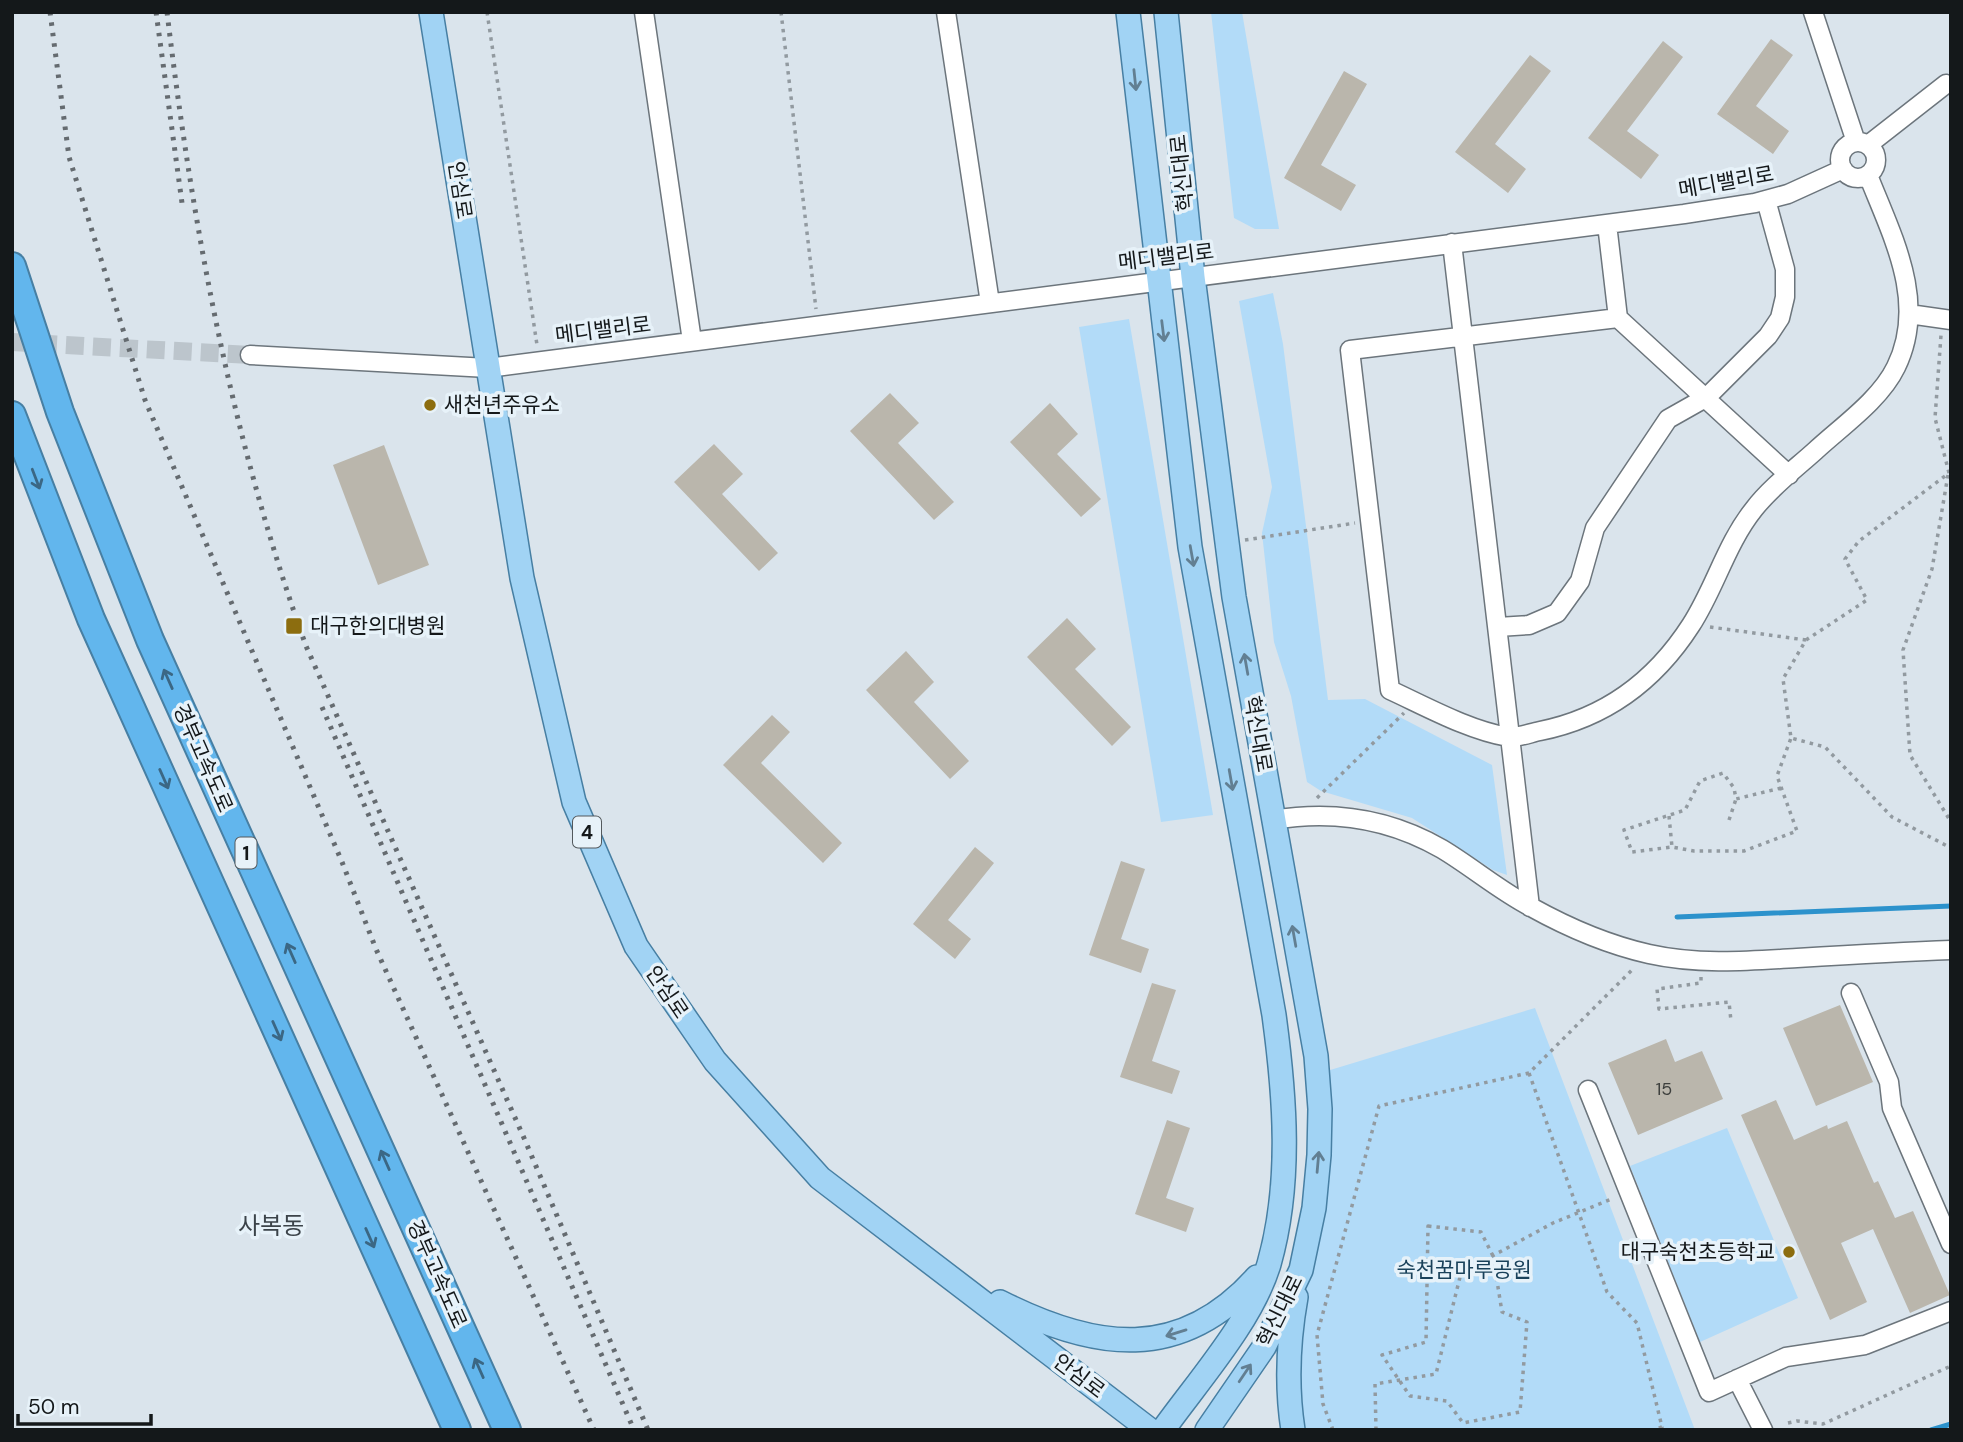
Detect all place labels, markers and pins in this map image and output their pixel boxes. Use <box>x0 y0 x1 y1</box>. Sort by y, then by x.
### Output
place label: 새천년주유소 <box>444 391 560 419</box>
marker: 새천년주유소 <box>422 397 438 413</box>
place label: 대구한의대병원 <box>310 612 445 640</box>
marker: 대구한의대병원 <box>284 616 304 636</box>
place label: 대구숙천초등학교 <box>1620 1238 1775 1266</box>
marker: 대구숙천초등학교 <box>1781 1244 1797 1260</box>

